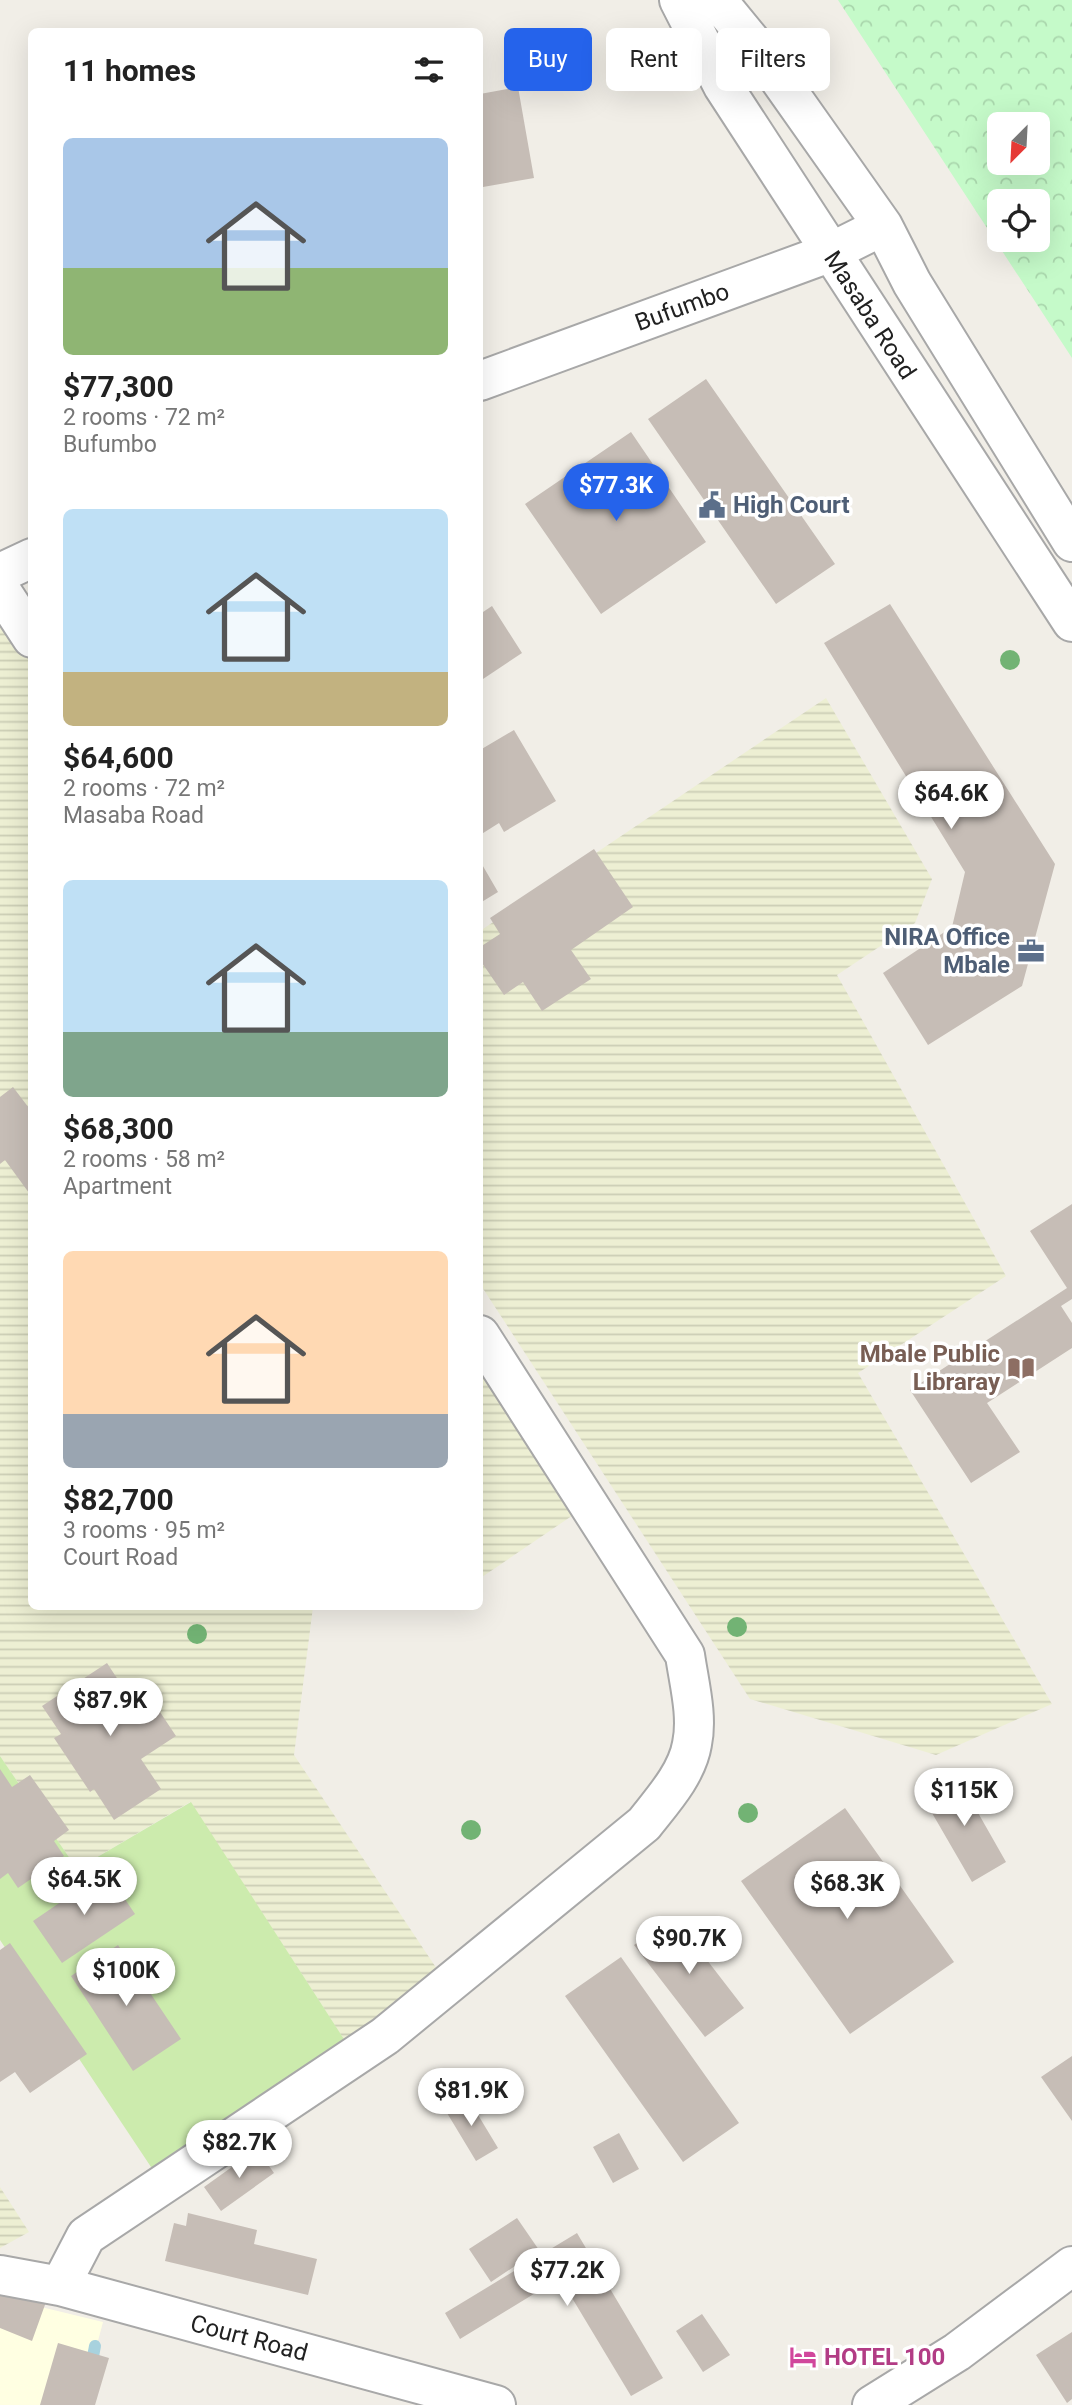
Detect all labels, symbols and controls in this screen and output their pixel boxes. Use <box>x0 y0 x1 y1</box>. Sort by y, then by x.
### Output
chip: Buy <box>504 28 592 91</box>
chip: Rent <box>606 28 702 91</box>
chip: Filters <box>716 28 830 91</box>
icon: filters <box>410 51 448 89</box>
text: 11 homes <box>63 53 196 88</box>
north arrow <box>987 112 1050 175</box>
map controls <box>987 112 1050 252</box>
icon: home <box>193 183 319 309</box>
button: locate <box>987 189 1050 252</box>
street label: Masaba Road <box>818 246 922 384</box>
street label: Bufumbo <box>631 277 733 337</box>
text: $77,300 <box>63 369 174 404</box>
text: 2 rooms · 72 m² <box>63 404 225 431</box>
text: Bufumbo <box>63 431 157 458</box>
pin: $77.3K <box>559 463 673 523</box>
text: $77.3K <box>579 472 653 499</box>
public building icon: High Court <box>697 490 727 520</box>
place label: High Court <box>733 491 850 519</box>
icon: home <box>193 554 319 680</box>
text: $64,600 <box>63 740 174 775</box>
pin: $64.6K <box>894 772 1008 831</box>
text: 2 rooms · 72 m² <box>63 775 225 802</box>
text: $64.6K <box>914 780 988 807</box>
text: Masaba Road <box>63 802 204 829</box>
place label: NIRA Office Mbale <box>884 923 1010 979</box>
icon: home <box>193 925 319 1051</box>
office icon: NIRA Office Mbale <box>1016 936 1046 966</box>
text: $68,300 <box>63 1111 174 1146</box>
text: 2 rooms · 58 m² <box>63 1146 225 1173</box>
text: Apartment <box>63 1173 172 1200</box>
icon: home <box>193 1296 319 1422</box>
place label: Mbale Public Libraray <box>860 1340 1001 1396</box>
library icon: Mbale Public Libraray <box>1006 1353 1036 1383</box>
text: $82,700 <box>63 1482 174 1517</box>
text: 3 rooms · 95 m² <box>63 1517 225 1544</box>
text: Court Road <box>63 1544 178 1571</box>
pin: $87.9K <box>53 1678 167 1738</box>
text: $87.9K <box>73 1687 147 1714</box>
pin: $115K <box>915 1769 1013 1828</box>
text: $115K <box>930 1777 998 1804</box>
pin: $64.5K <box>27 1857 141 1917</box>
pin: $68.3K <box>790 1862 904 1921</box>
text: $64.5K <box>47 1866 121 1893</box>
text: $68.3K <box>810 1870 884 1897</box>
pin: $90.7K <box>632 1916 746 1976</box>
text: $90.7K <box>652 1925 726 1952</box>
pin: $100K <box>77 1948 175 2008</box>
text: $100K <box>92 1957 160 1984</box>
pin: $81.9K <box>414 2068 528 2128</box>
text: $81.9K <box>434 2077 508 2104</box>
pin: $82.7K <box>182 2120 296 2180</box>
text: $82.7K <box>202 2129 276 2156</box>
pin: $77.2K <box>510 2248 624 2308</box>
text: $77.2K <box>530 2257 604 2284</box>
street label: Court Road <box>187 2309 311 2367</box>
hotel icon: HOTEL 100 <box>788 2342 818 2372</box>
place label: HOTEL 100 <box>824 2343 945 2371</box>

